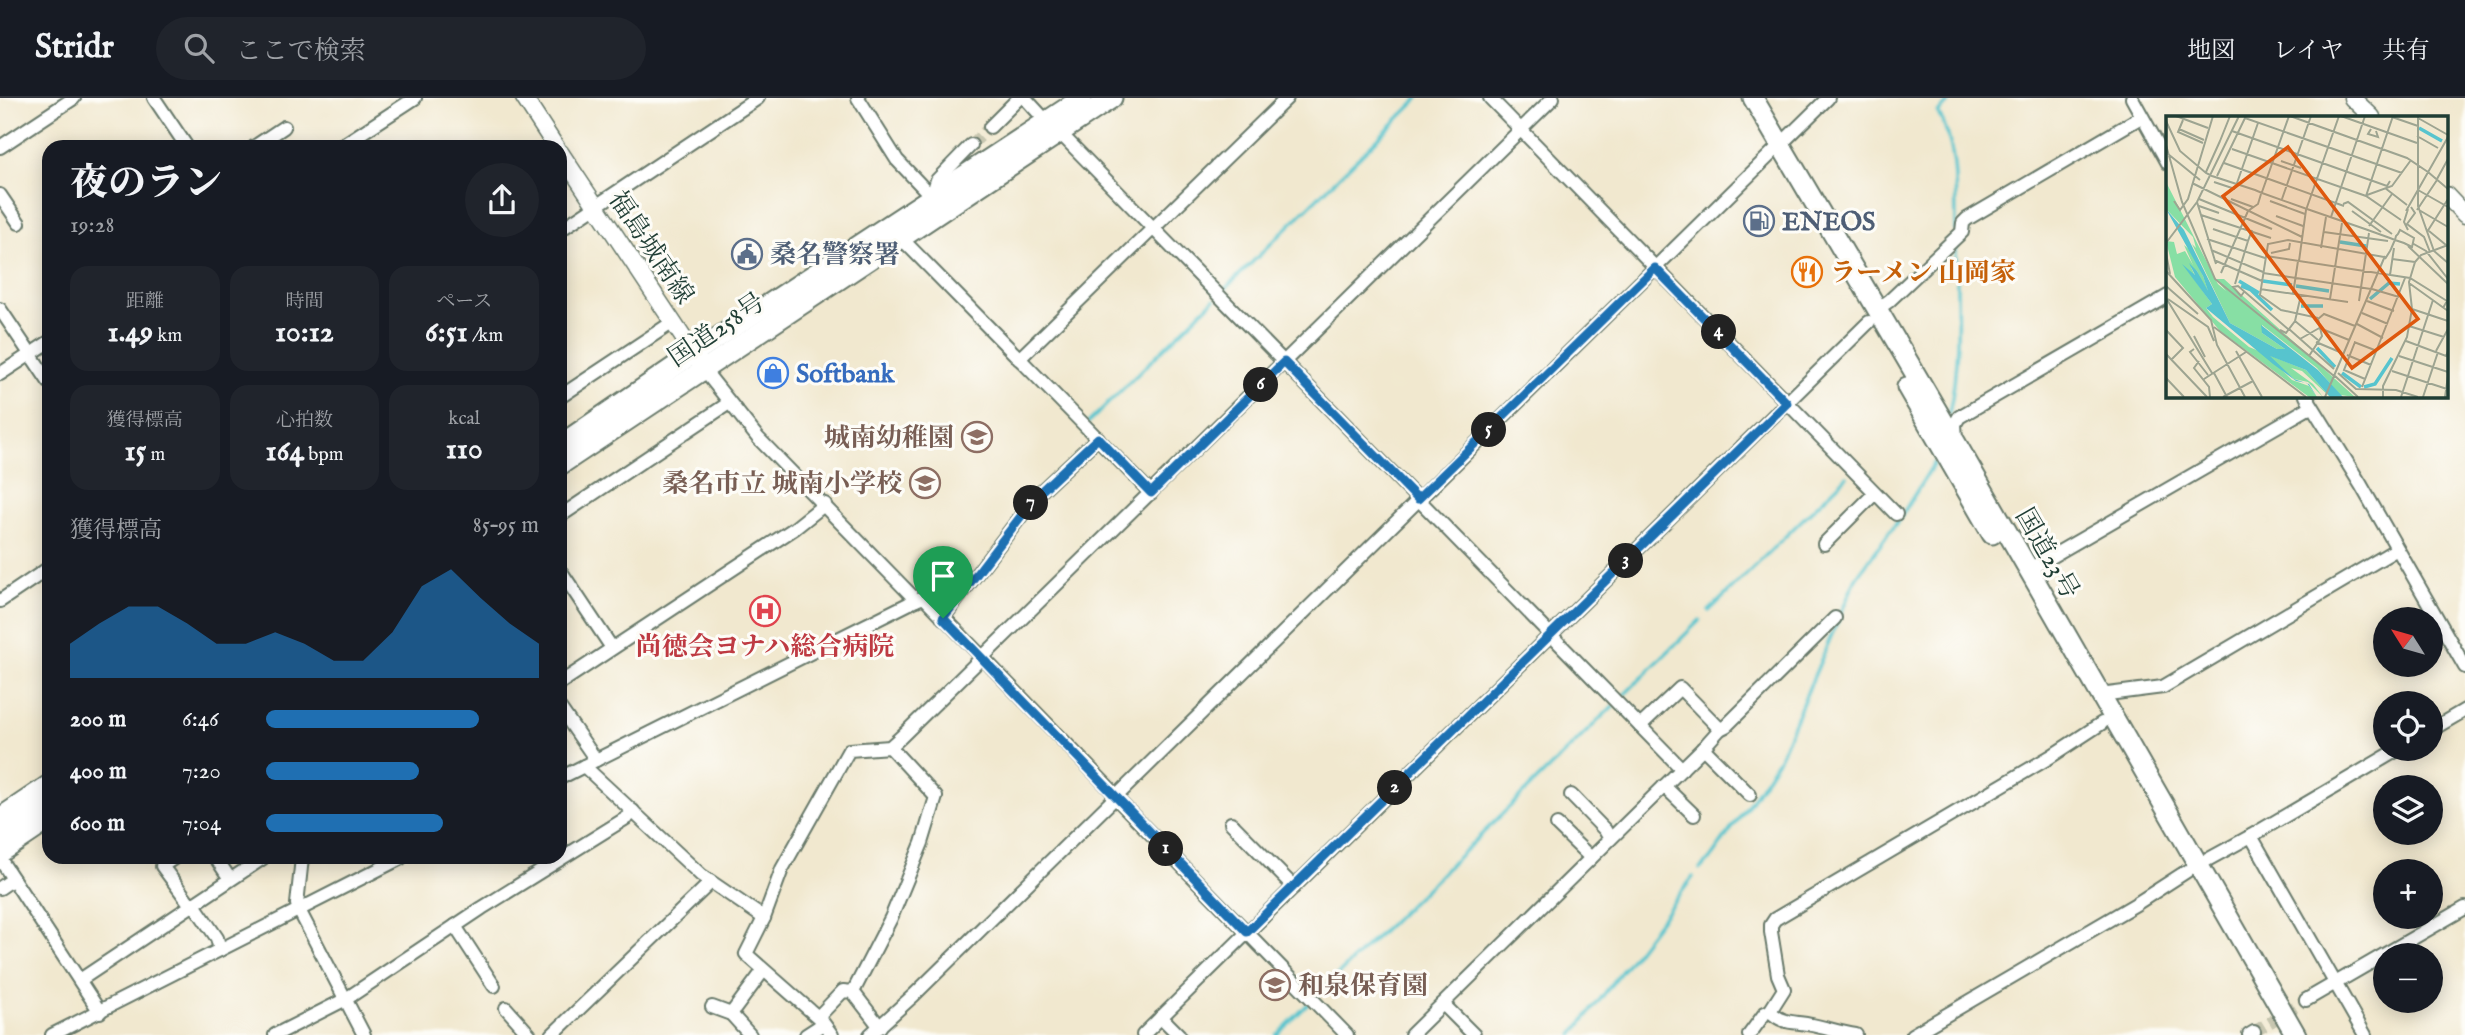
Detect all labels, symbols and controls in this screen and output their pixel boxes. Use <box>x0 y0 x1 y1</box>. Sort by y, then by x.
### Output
search box <box>156 17 646 80</box>
text: Stridr <box>35 27 114 69</box>
icon: search <box>180 29 218 67</box>
text: ここで検索 <box>236 35 366 68</box>
text: 地図 <box>2187 36 2235 67</box>
text: レイヤ <box>2273 36 2344 67</box>
text: 共有 <box>2382 36 2430 67</box>
inset map <box>2166 116 2448 397</box>
text: 夜のラン <box>70 161 222 209</box>
button: share <box>465 163 539 237</box>
street label: 福島城南線 <box>601 185 701 311</box>
fuel station icon: ENEOS <box>1742 204 1776 238</box>
place label: ENEOS <box>1782 206 1875 239</box>
text: 19:28 <box>70 211 114 240</box>
public building icon: 桑名警察署 <box>730 237 764 271</box>
place label: 桑名警察署 <box>770 239 900 272</box>
restaurant icon: ラーメン 山岡家 <box>1790 255 1824 289</box>
place label: ラーメン 山岡家 <box>1830 257 2016 290</box>
street label: 国道258号 <box>662 286 772 375</box>
text: 距離 <box>126 290 164 314</box>
text: 時間 <box>285 290 324 314</box>
text: ペース <box>436 290 492 314</box>
text: 1.49 <box>108 314 153 352</box>
text: 10:12 <box>275 314 334 352</box>
text: 6:51 <box>425 314 468 352</box>
pin: 4 <box>1702 314 1736 350</box>
text: 4 <box>1714 319 1723 343</box>
text: km <box>153 324 182 348</box>
text: /km <box>468 324 503 348</box>
shop icon: Softbank <box>756 356 790 390</box>
place label: Softbank <box>796 358 896 391</box>
pin: 6 <box>1244 368 1278 402</box>
text: 6 <box>1256 372 1265 396</box>
text: kcal <box>448 407 480 431</box>
text: 獲得標高 <box>107 409 183 433</box>
text: 心拍数 <box>276 409 333 433</box>
pin: 5 <box>1472 412 1506 448</box>
text: 5 <box>1485 417 1492 441</box>
school or university icon: 城南幼稚園 <box>960 420 994 454</box>
place label: 城南幼稚園 <box>824 422 954 455</box>
text: 110 <box>446 431 483 469</box>
text: 15 <box>124 433 146 471</box>
text: 164 <box>266 433 304 471</box>
text: m <box>146 443 165 467</box>
text: bpm <box>304 443 343 467</box>
school or university icon: 桑名市立 城南小学校 <box>908 466 942 500</box>
place label: 桑名市立 城南小学校 <box>662 468 902 501</box>
pin: 7 <box>1014 486 1048 520</box>
text: 7 <box>1026 490 1035 514</box>
street label: 国道23号 <box>2007 502 2086 605</box>
text: 85–95 m <box>473 511 539 540</box>
text: 獲得標高 <box>70 516 162 545</box>
pin: 3 <box>1608 544 1644 578</box>
pin <box>913 546 973 618</box>
text: 3 <box>1622 548 1629 572</box>
icon: arrive <box>924 557 962 595</box>
hospital icon: 尚徳会ヨナハ総合病院 <box>748 594 782 628</box>
north arrow <box>2373 607 2443 677</box>
map controls <box>2373 607 2443 1013</box>
place label: 尚徳会ヨナハ総合病院 <box>636 631 894 664</box>
button: locate <box>2373 691 2443 761</box>
text: 200 m <box>70 705 126 734</box>
text: 6:46 <box>182 705 219 734</box>
text: 400 m <box>70 757 127 786</box>
text: 7:20 <box>182 757 221 786</box>
pin: 2 <box>1378 770 1412 806</box>
text: 2 <box>1390 775 1399 799</box>
button: layers <box>2373 775 2443 845</box>
text: 600 m <box>70 809 125 838</box>
text: 7:04 <box>182 809 221 838</box>
pin: 1 <box>1148 832 1184 866</box>
text: 1 <box>1162 836 1169 860</box>
button: + <box>2373 859 2443 929</box>
button: − <box>2373 943 2443 1013</box>
school or university icon: 和泉保育園 <box>1258 968 1292 1002</box>
place label: 和泉保育園 <box>1298 970 1428 1003</box>

